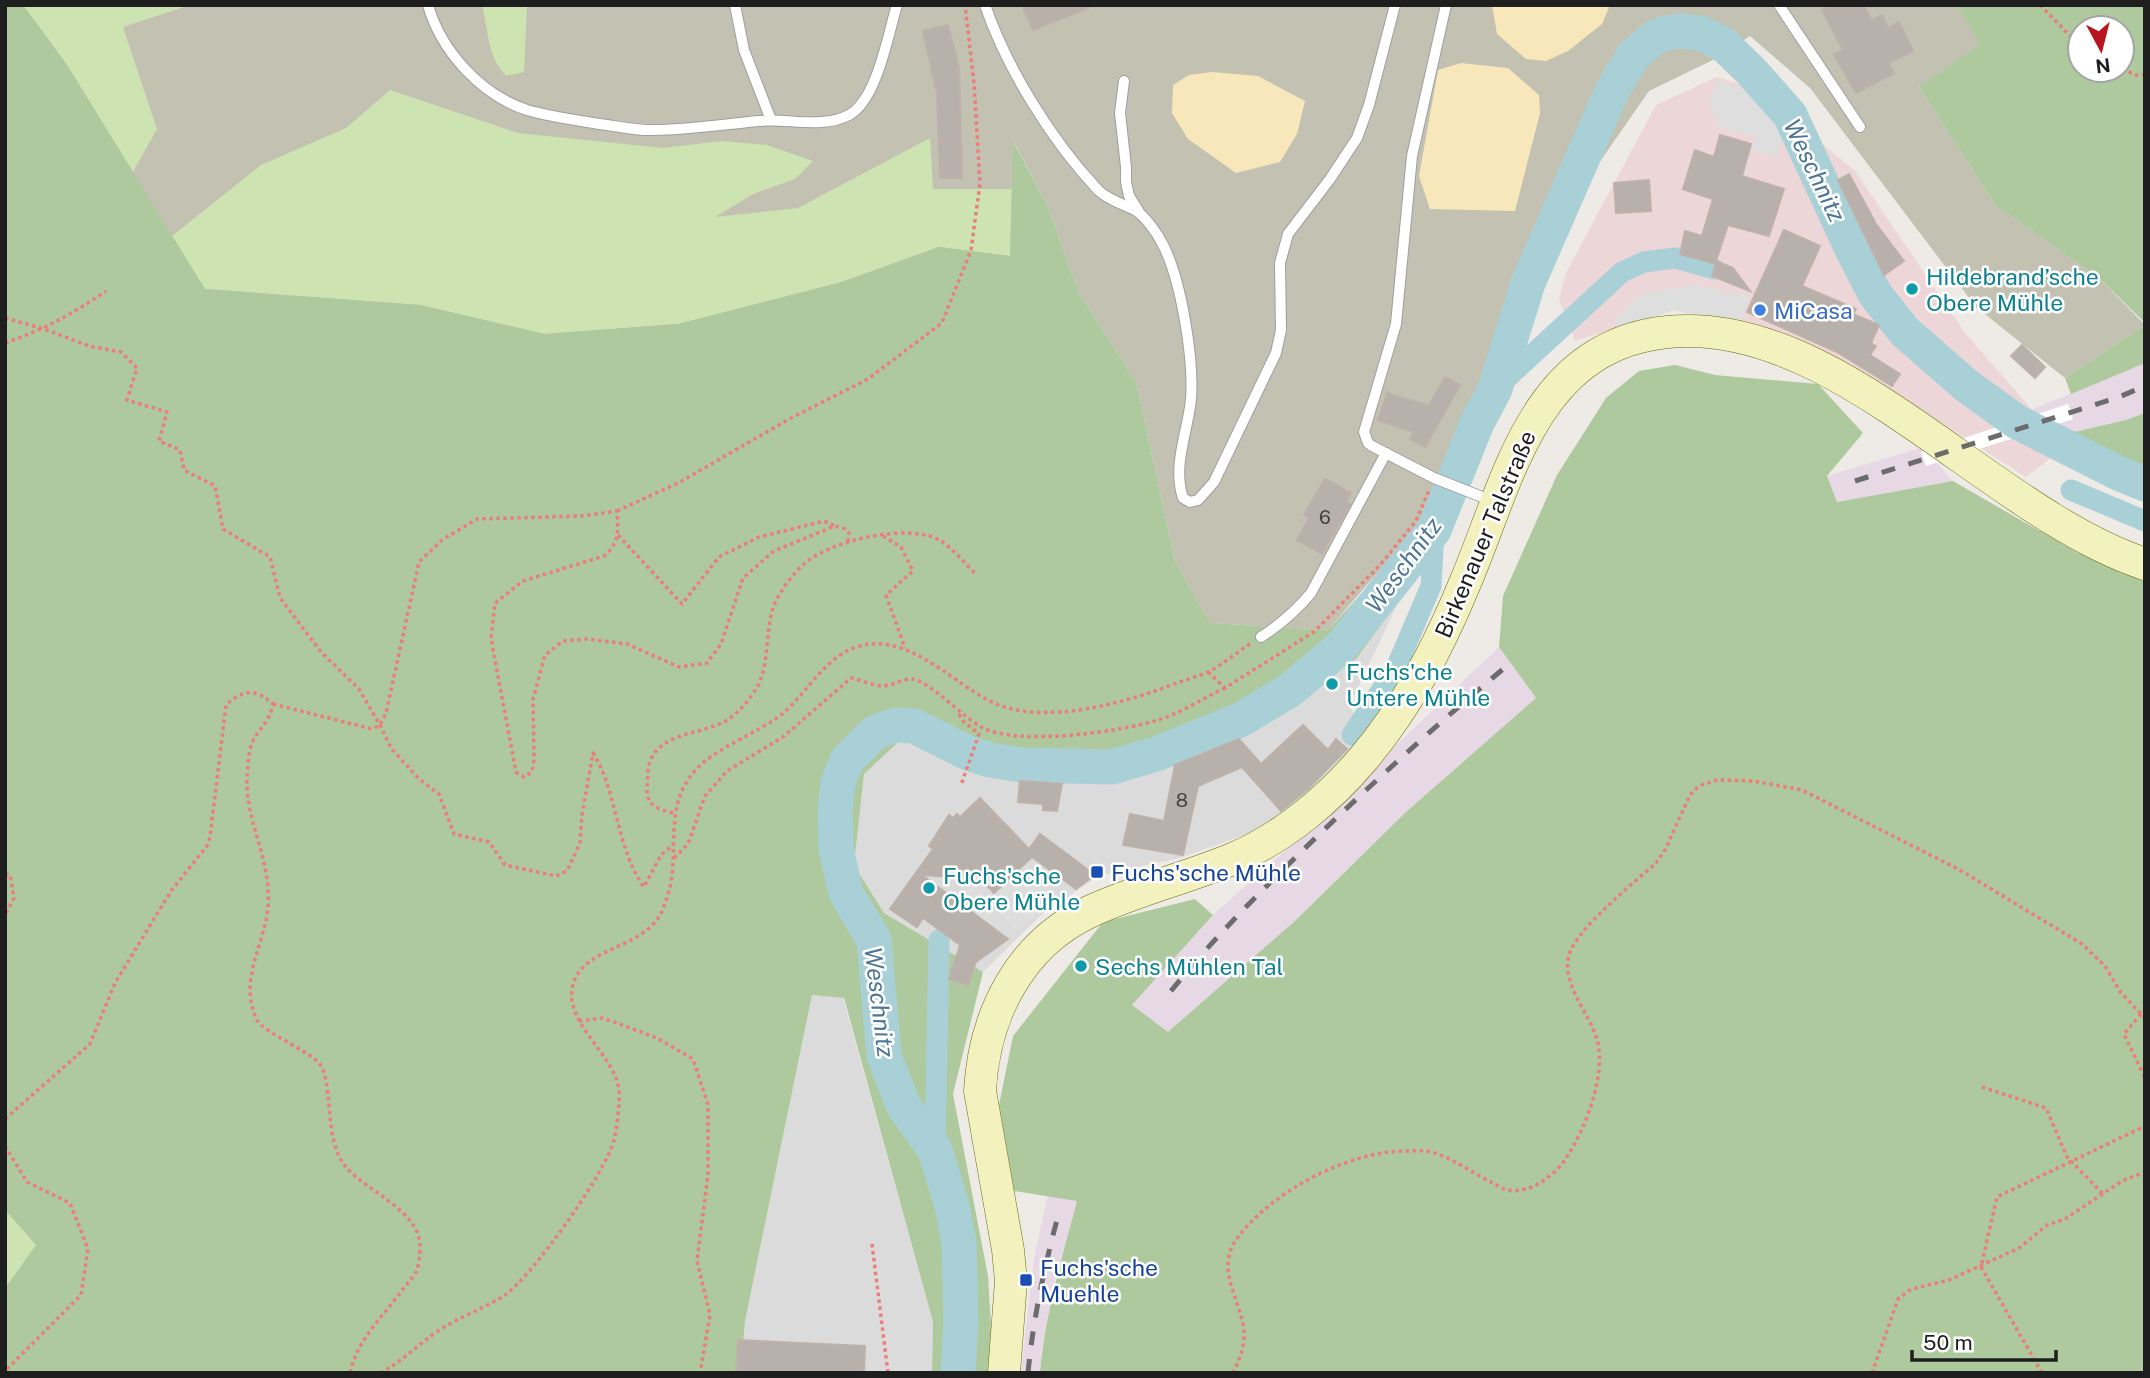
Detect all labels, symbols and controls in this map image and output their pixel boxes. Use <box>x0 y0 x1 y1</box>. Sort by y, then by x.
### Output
north arrow <box>2066 14 2136 84</box>
text: N <box>2094 54 2112 78</box>
water label: Weschnitz <box>1778 114 1852 227</box>
place label: Hildebrand’sche Obere Mühle <box>1926 263 2099 316</box>
marker: Hildebrand’sche Obere Mühle <box>1904 281 1920 297</box>
place label: MiCasa <box>1774 297 1853 324</box>
marker: MiCasa <box>1752 302 1768 318</box>
street label: Birkenauer Talstraße <box>1429 426 1541 642</box>
house number: 6 <box>1319 506 1331 528</box>
water label: Weschnitz <box>1359 511 1447 618</box>
place label: Fuchs'che Untere Mühle <box>1346 658 1490 711</box>
marker: Fuchs'che Untere Mühle <box>1324 676 1340 692</box>
house number: 8 <box>1176 789 1188 811</box>
place label: Fuchs'sche Mühle <box>1111 859 1301 886</box>
place label: Fuchs'sche Obere Mühle <box>943 862 1080 915</box>
marker: Fuchs'sche Mühle <box>1089 864 1105 880</box>
marker: Fuchs'sche Obere Mühle <box>921 880 937 896</box>
water label: Weschnitz <box>859 945 901 1060</box>
place label: Sechs Mühlen Tal <box>1095 953 1283 980</box>
marker: Sechs Mühlen Tal <box>1073 958 1089 974</box>
place label: Fuchs'sche Muehle <box>1040 1254 1158 1307</box>
marker: Fuchs'sche Muehle <box>1018 1272 1034 1288</box>
scale bar <box>1912 1318 2056 1362</box>
text: 50 m <box>1923 1330 1973 1355</box>

